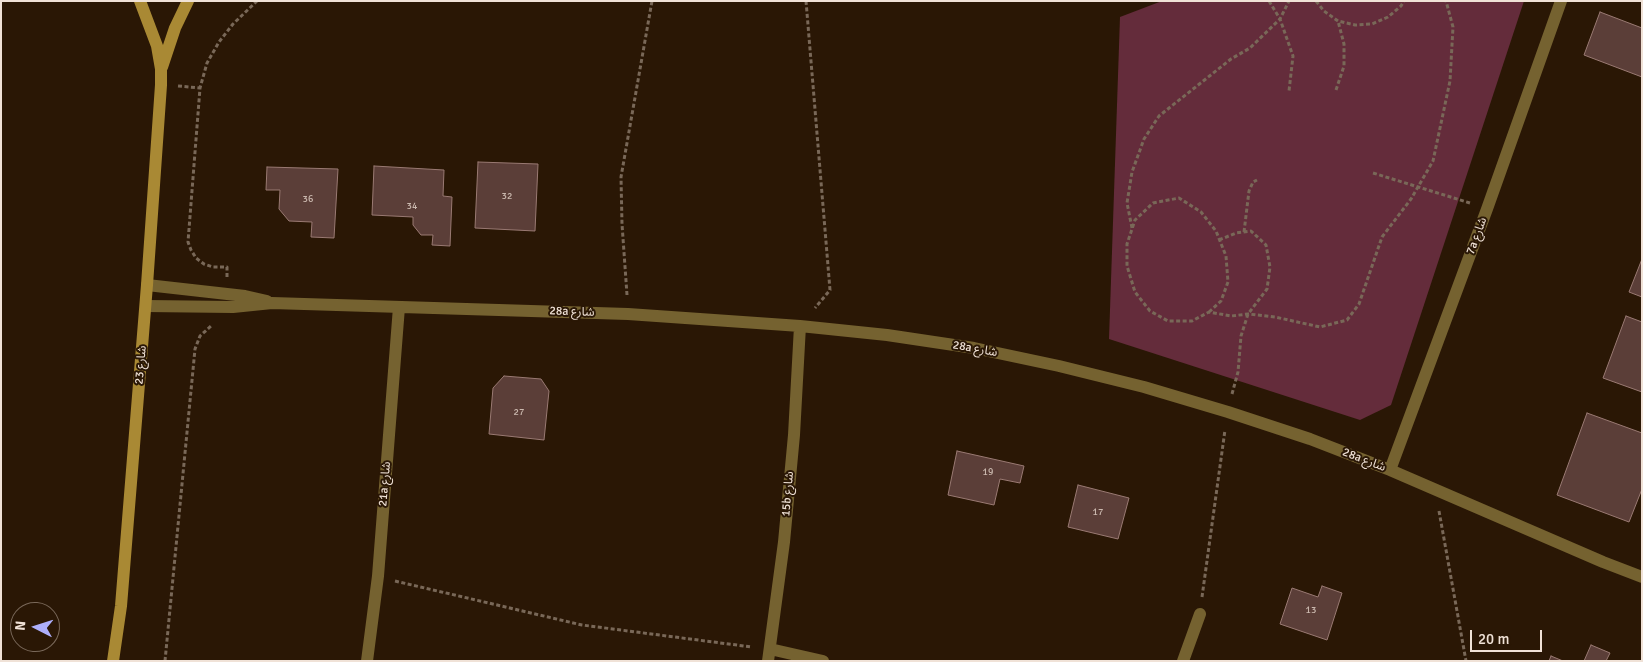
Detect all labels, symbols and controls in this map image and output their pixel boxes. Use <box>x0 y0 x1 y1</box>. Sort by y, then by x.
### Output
house number: 32 <box>502 190 512 202</box>
house number: 36 <box>303 193 313 205</box>
house number: 34 <box>407 200 417 212</box>
street label: 7a شارع <box>1464 215 1490 257</box>
street label: 28a شارع <box>549 304 595 320</box>
street label: 28a شارع <box>952 338 998 360</box>
street label: شارع 23 <box>132 345 150 385</box>
house number: 27 <box>514 406 524 418</box>
street label: 28a شارع <box>1340 445 1388 475</box>
street label: 21a شارع <box>376 461 394 507</box>
house number: 19 <box>983 466 993 478</box>
street label: 15b شارع <box>779 471 797 517</box>
house number: 17 <box>1093 506 1103 518</box>
north arrow <box>10 602 60 652</box>
house number: 13 <box>1306 604 1316 616</box>
text: N <box>12 620 29 631</box>
scale bar <box>1473 620 1546 652</box>
text: 20 m <box>1478 630 1509 648</box>

